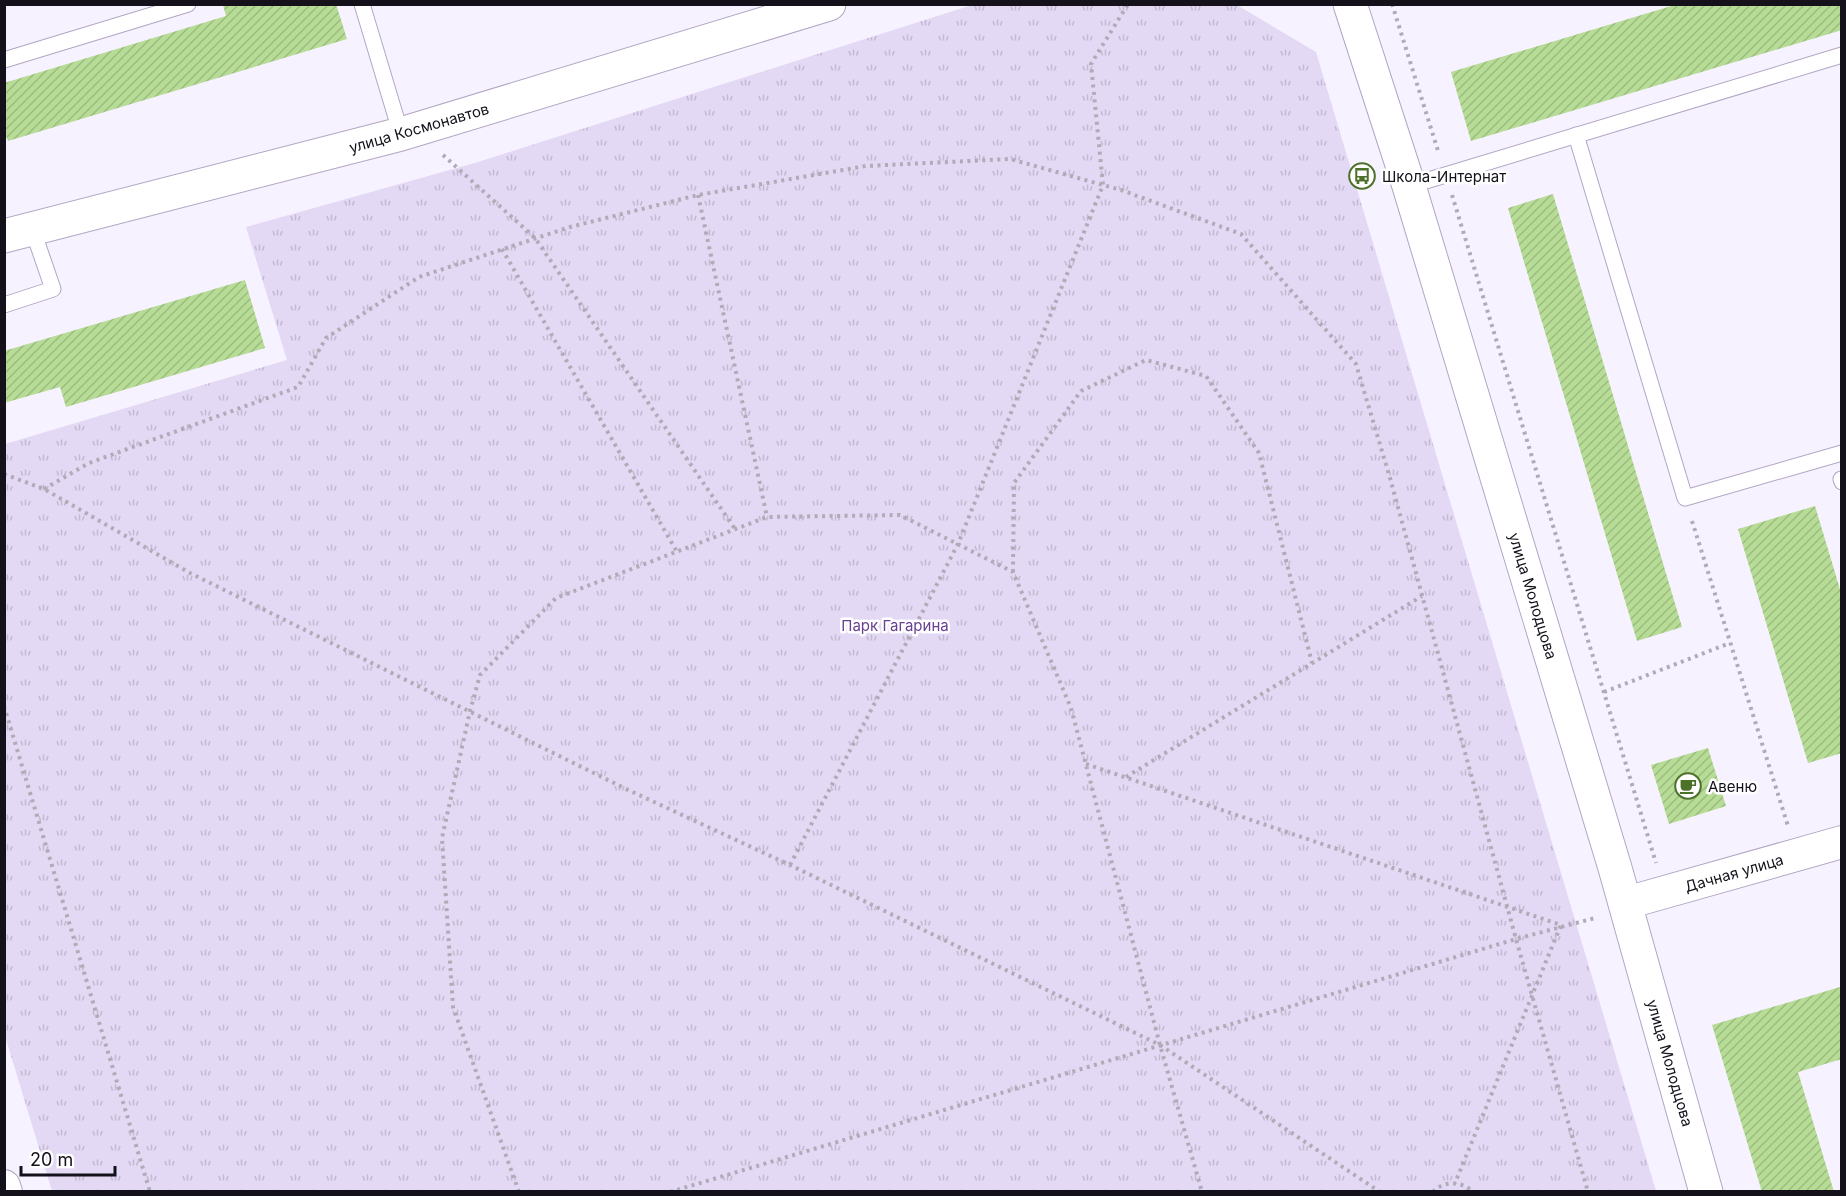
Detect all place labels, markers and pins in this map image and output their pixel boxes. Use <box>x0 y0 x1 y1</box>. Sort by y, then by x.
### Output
bus stop icon: Школа-Интернат <box>1347 161 1377 191</box>
place label: Школа-Интернат <box>1382 167 1506 186</box>
cafe icon: Авеню <box>1673 771 1703 801</box>
place label: Авеню <box>1708 777 1757 796</box>

